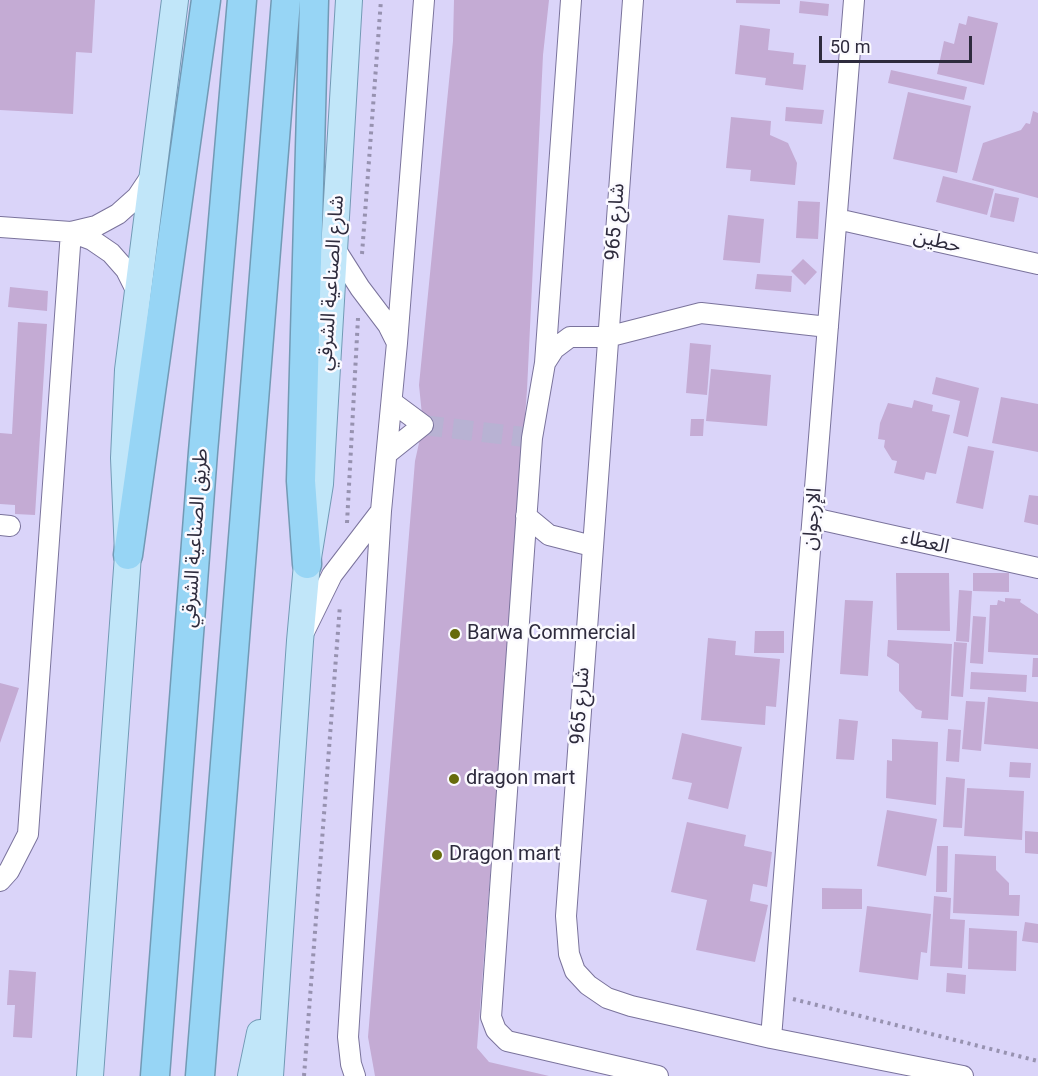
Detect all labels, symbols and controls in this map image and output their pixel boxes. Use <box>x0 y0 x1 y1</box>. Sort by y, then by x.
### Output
scale bar <box>822 24 975 62</box>
text: 50 m <box>830 36 870 57</box>
street label: شارع 965 <box>601 182 631 262</box>
street label: شارع الصناعية الشرقي <box>314 195 350 371</box>
street label: حطين <box>911 225 963 259</box>
street label: طريق الصناعية الشرقي <box>178 448 214 628</box>
street label: الإرجوان <box>798 487 828 551</box>
street label: العطاء <box>899 526 951 560</box>
place label: Barwa Commercial <box>467 622 636 646</box>
marker: Barwa Commercial <box>448 627 462 641</box>
street label: شارع 965 <box>566 666 596 746</box>
place label: dragon mart <box>466 767 575 791</box>
marker: dragon mart <box>447 772 461 786</box>
place label: Dragon mart <box>449 843 560 867</box>
marker: Dragon mart <box>430 848 444 862</box>

